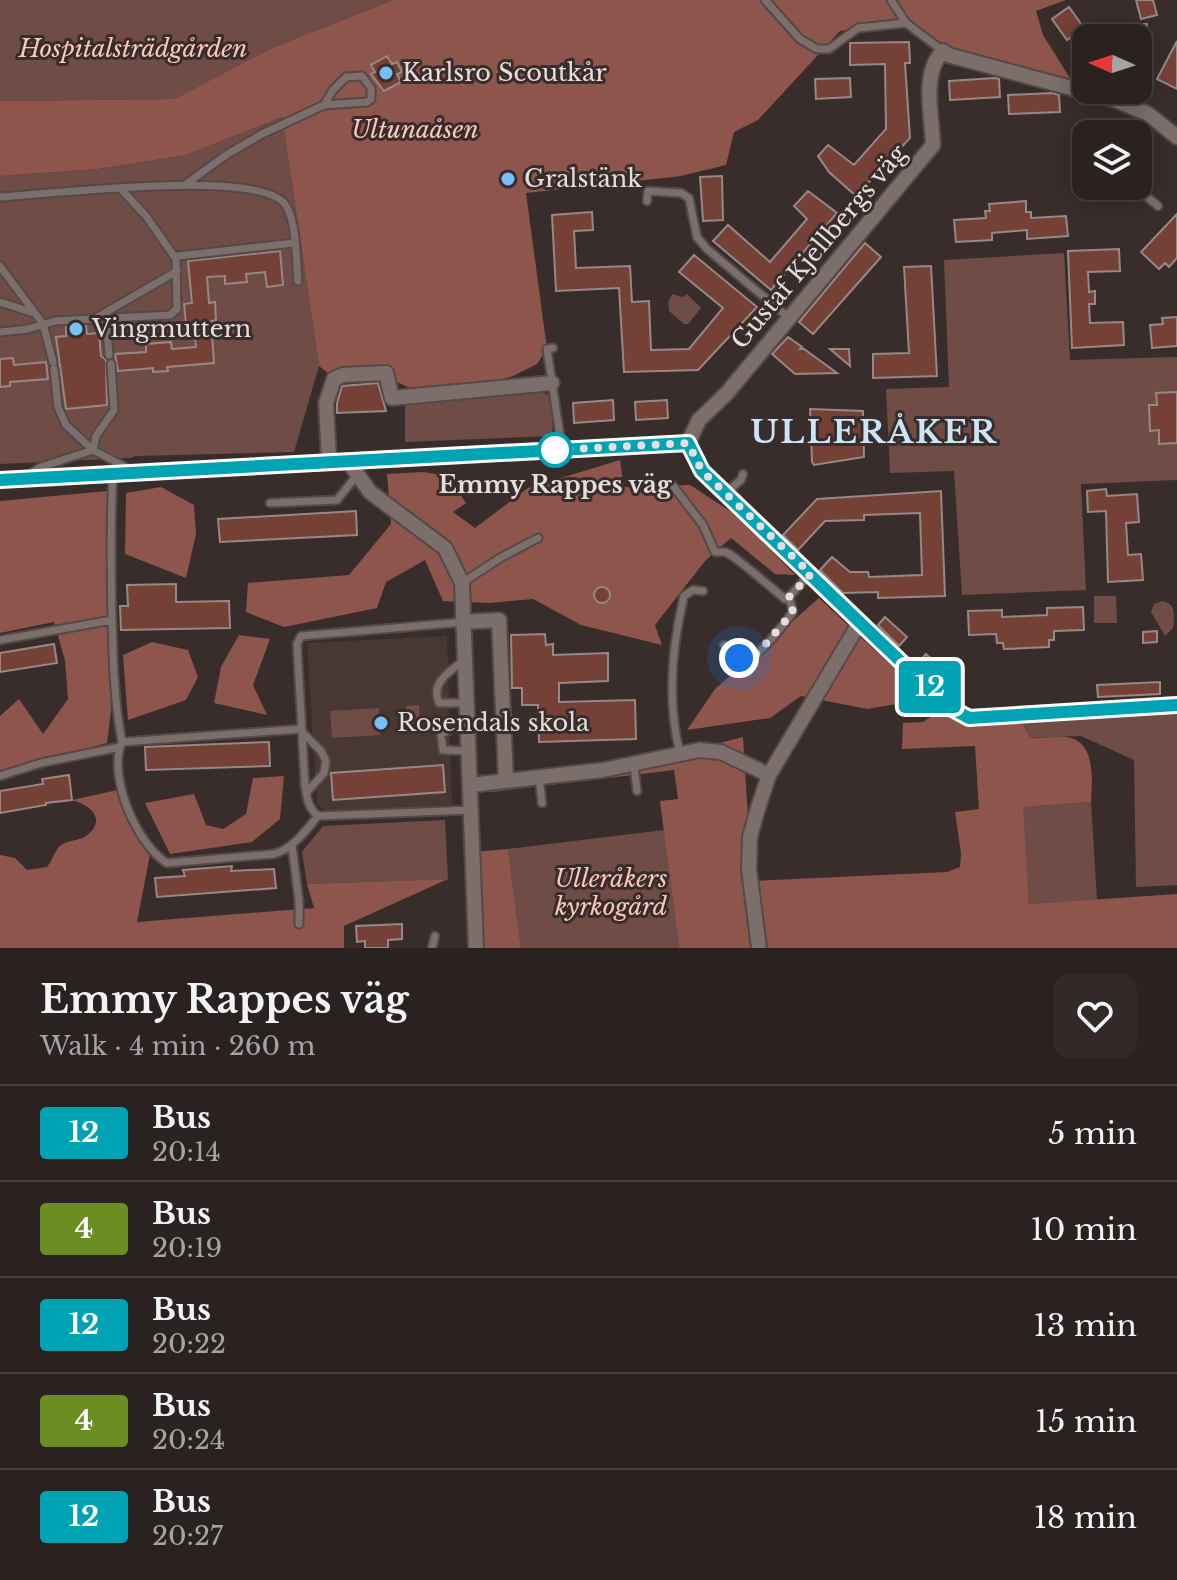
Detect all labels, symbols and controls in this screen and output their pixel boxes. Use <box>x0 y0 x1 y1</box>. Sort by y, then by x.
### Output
north arrow <box>1072 24 1152 104</box>
map controls <box>1072 24 1152 200</box>
park label: Hospitalsträdgården <box>18 34 247 63</box>
place label: Karlsro Scoutkår <box>402 58 607 87</box>
marker: Karlsro Scoutkår <box>377 64 395 82</box>
park label: Ultunaåsen <box>351 115 479 144</box>
button: layers <box>1072 120 1152 200</box>
street label: Gustaf Kjellbergs väg <box>725 139 913 354</box>
place label: Gralstänk <box>524 164 642 193</box>
marker: Gralstänk <box>499 170 517 188</box>
place label: Vingmuttern <box>91 314 251 343</box>
marker: Vingmuttern <box>67 320 85 338</box>
district label: ULLERÅKER <box>750 412 998 452</box>
marker: Emmy Rappes väg <box>538 433 572 467</box>
place label: Emmy Rappes väg <box>439 470 673 499</box>
your location <box>719 638 759 678</box>
line badge: 12 <box>894 661 966 713</box>
text: 12 <box>915 669 945 704</box>
place label: Rosendals skola <box>397 708 590 737</box>
marker: Rosendals skola <box>372 714 390 732</box>
park label: Ulleråkers kyrkogård <box>554 864 668 921</box>
button: heart <box>1053 974 1137 1058</box>
text: Emmy Rappes väg <box>40 976 409 1023</box>
text: Walk · 4 min · 260 m <box>40 1030 315 1062</box>
text: Bus <box>152 1099 211 1136</box>
text: 12 <box>69 1115 99 1150</box>
text: 5 min <box>1048 1115 1137 1152</box>
text: 20:14 <box>152 1136 221 1168</box>
text: Bus <box>152 1195 211 1232</box>
text: 4 <box>75 1211 93 1246</box>
text: 10 min <box>1031 1211 1137 1248</box>
text: 20:19 <box>152 1232 222 1264</box>
text: Bus <box>152 1291 211 1328</box>
text: 12 <box>69 1307 99 1342</box>
text: 13 min <box>1033 1307 1137 1344</box>
text: 20:22 <box>152 1328 226 1360</box>
text: Bus <box>152 1387 211 1424</box>
text: 4 <box>75 1403 93 1438</box>
text: 15 min <box>1035 1403 1137 1440</box>
text: 20:24 <box>152 1424 225 1456</box>
text: Bus <box>152 1483 211 1520</box>
text: 12 <box>69 1499 99 1534</box>
text: 18 min <box>1034 1499 1137 1536</box>
text: 20:27 <box>152 1520 223 1552</box>

